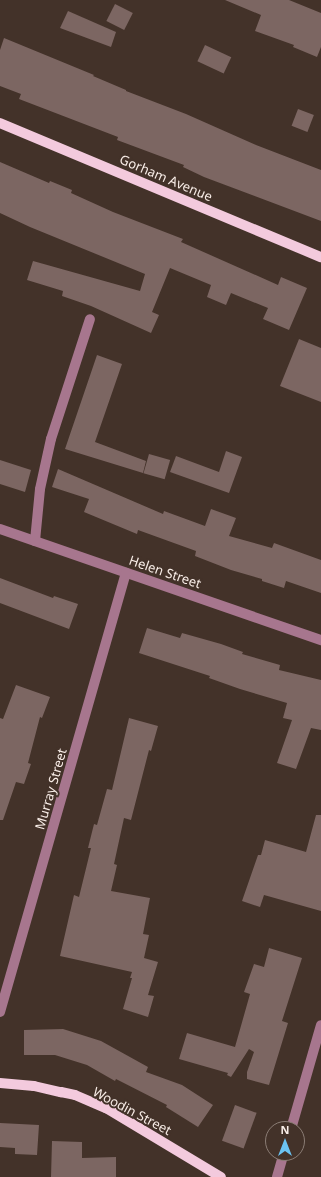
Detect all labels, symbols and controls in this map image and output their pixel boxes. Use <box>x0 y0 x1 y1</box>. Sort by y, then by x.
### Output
street label: Gorham Avenue <box>117 151 215 205</box>
street label: Helen Street <box>127 552 203 592</box>
street label: Murray Street <box>32 747 70 831</box>
street label: Woodin Street <box>90 1084 174 1138</box>
north arrow <box>265 1121 305 1161</box>
text: N <box>281 1122 289 1137</box>

